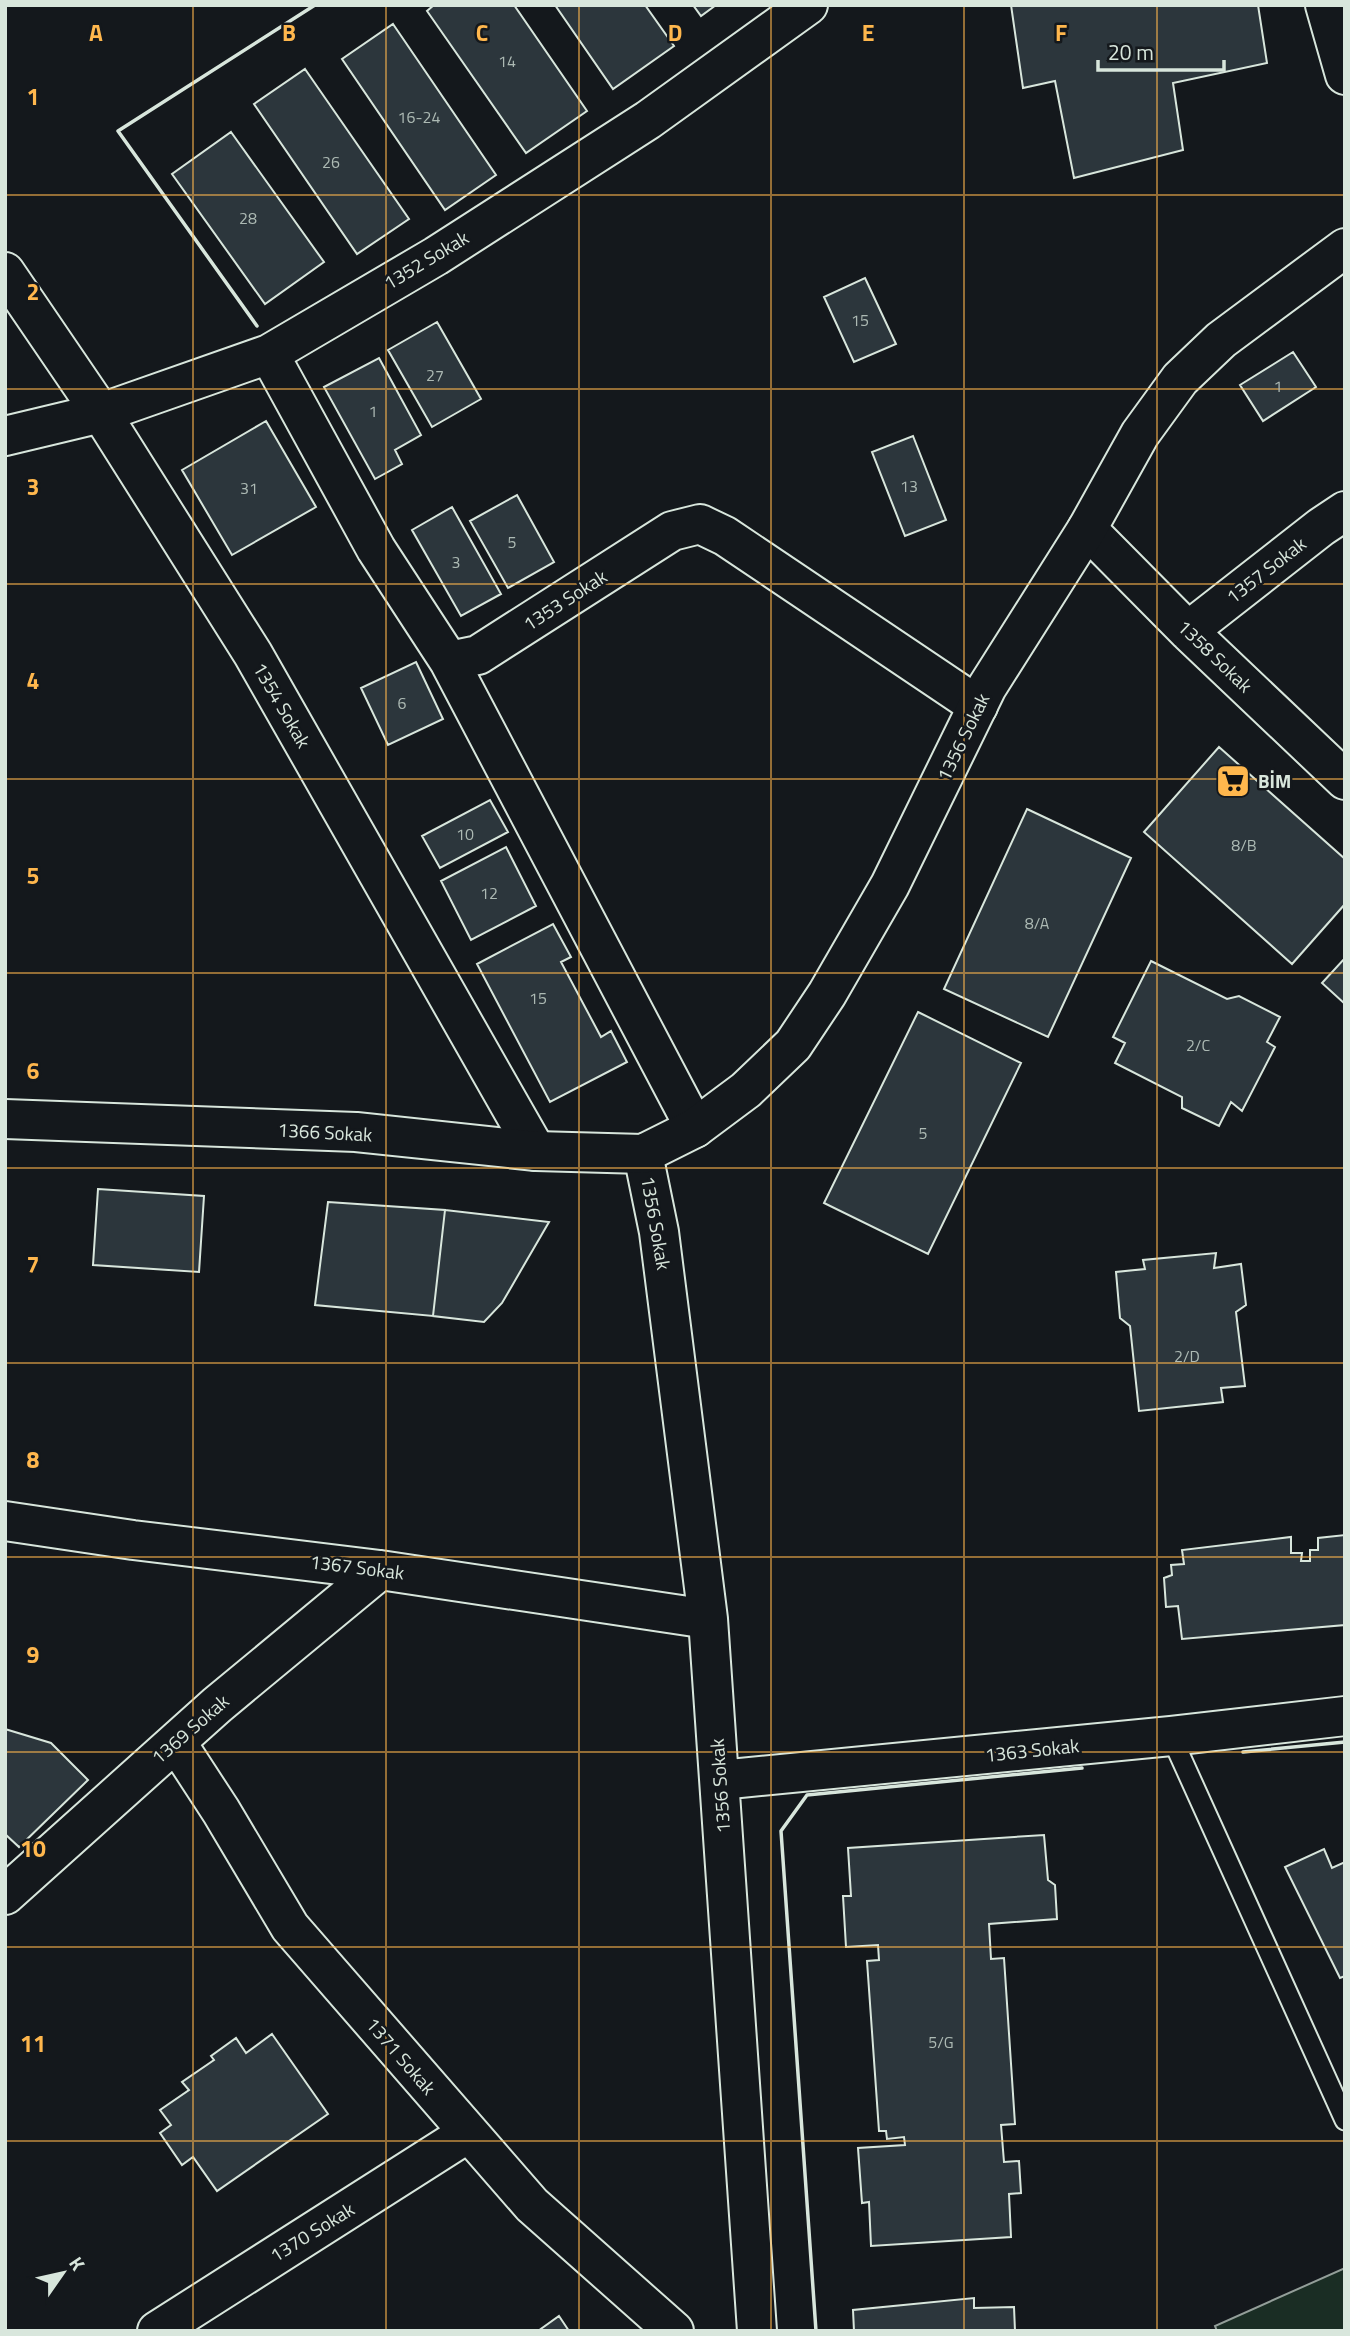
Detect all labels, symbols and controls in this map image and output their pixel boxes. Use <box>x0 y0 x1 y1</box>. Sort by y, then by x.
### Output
text: A <box>89 15 103 50</box>
text: B <box>282 15 296 50</box>
text: C <box>476 15 488 50</box>
text: D <box>668 15 682 50</box>
text: E <box>862 15 874 50</box>
text: F <box>1055 15 1067 50</box>
scale bar <box>1098 28 1224 72</box>
text: 20 m <box>1108 36 1154 68</box>
house number: 14 <box>498 49 516 73</box>
text: 1 <box>27 79 39 114</box>
house number: 16-24 <box>398 105 440 129</box>
house number: 26 <box>322 150 340 174</box>
house number: 28 <box>239 206 257 230</box>
street label: 1352 Sokak <box>378 223 474 296</box>
text: 2 <box>27 274 39 309</box>
house number: 15 <box>851 308 869 332</box>
house number: 27 <box>426 363 444 387</box>
house number: 1 <box>1274 374 1282 398</box>
house number: 1 <box>369 399 377 423</box>
text: 3 <box>27 469 39 504</box>
house number: 13 <box>900 474 918 498</box>
house number: 31 <box>240 476 258 500</box>
street label: 1357 Sokak <box>1219 529 1312 610</box>
house number: 5 <box>508 530 517 554</box>
house number: 3 <box>452 550 460 574</box>
street label: 1353 Sokak <box>517 562 612 638</box>
street label: 1358 Sokak <box>1171 612 1259 699</box>
street label: 1354 Sokak <box>246 656 319 753</box>
text: 4 <box>27 663 39 698</box>
street label: 1356 Sokak <box>929 688 996 786</box>
house number: 6 <box>398 691 407 715</box>
supermarket icon: BİM <box>1214 762 1252 800</box>
place label: BİM <box>1258 766 1291 795</box>
house number: 10 <box>456 822 474 846</box>
house number: 8/B <box>1231 833 1257 857</box>
text: 5 <box>27 858 39 893</box>
house number: 12 <box>480 881 498 905</box>
house number: 8/A <box>1025 911 1050 935</box>
house number: 15 <box>529 986 547 1010</box>
house number: 2/C <box>1186 1033 1210 1057</box>
text: 6 <box>27 1053 40 1088</box>
street label: 1366 Sokak <box>277 1115 373 1148</box>
house number: 5 <box>919 1121 928 1145</box>
street label: 1356 Sokak <box>634 1174 679 1272</box>
text: 7 <box>27 1247 39 1282</box>
house number: 2/D <box>1174 1344 1200 1368</box>
text: 8 <box>27 1442 40 1477</box>
street label: 1367 Sokak <box>308 1546 406 1587</box>
text: 9 <box>27 1637 40 1672</box>
street label: 1369 Sokak <box>144 1687 235 1771</box>
street label: 1363 Sokak <box>983 1730 1081 1769</box>
street label: 1356 Sokak <box>702 1738 737 1834</box>
text: 10 <box>20 1831 46 1866</box>
street label: 1371 Sokak <box>359 2010 443 2101</box>
text: 11 <box>20 2026 46 2061</box>
house number: 5/G <box>928 2030 954 2054</box>
street label: 1370 Sokak <box>264 2194 360 2269</box>
north arrow <box>28 2238 98 2308</box>
text: K <box>62 2250 93 2276</box>

